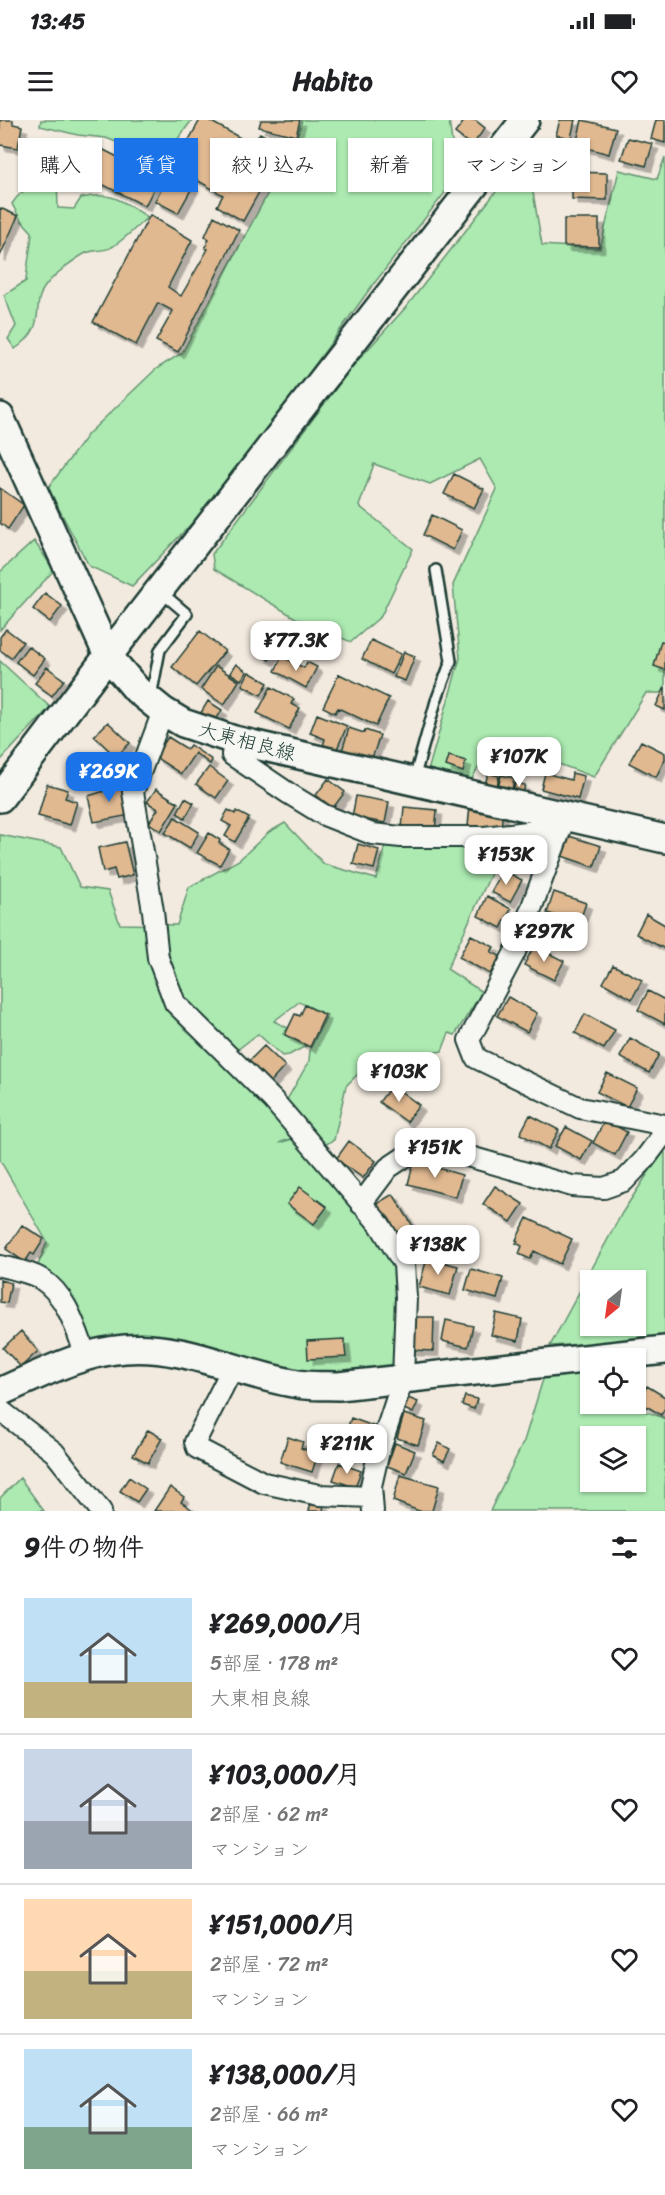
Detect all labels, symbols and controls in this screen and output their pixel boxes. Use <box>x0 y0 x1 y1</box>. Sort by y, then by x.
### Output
text: 13:45 <box>30 2 85 41</box>
text: Habito <box>292 57 373 105</box>
icon: menu <box>24 65 57 98</box>
icon: heart <box>608 65 641 98</box>
chip: 購入 <box>18 138 102 192</box>
chip: 賃貸 <box>114 138 198 192</box>
chip: 絞り込み <box>210 138 336 192</box>
chip: 新着 <box>348 138 432 192</box>
chip: マンション <box>444 138 590 192</box>
pin: ¥77.3K <box>247 621 345 672</box>
text: ¥77.3K <box>264 623 328 658</box>
street label: 大東相良線 <box>194 712 300 771</box>
pin: ¥107K <box>477 737 561 788</box>
text: ¥107K <box>491 739 547 774</box>
pin: ¥269K <box>67 752 151 803</box>
text: ¥269K <box>80 754 138 789</box>
pin: ¥153K <box>464 835 548 886</box>
text: ¥153K <box>478 837 534 872</box>
pin: ¥297K <box>502 912 586 963</box>
text: ¥297K <box>515 914 573 949</box>
pin: ¥103K <box>357 1052 441 1103</box>
text: ¥103K <box>371 1054 427 1089</box>
pin: ¥151K <box>393 1128 477 1179</box>
text: ¥151K <box>409 1130 461 1165</box>
pin: ¥138K <box>396 1225 480 1276</box>
text: ¥138K <box>411 1227 465 1262</box>
north arrow <box>580 1270 646 1336</box>
map controls <box>580 1270 646 1492</box>
button: locate <box>580 1348 646 1414</box>
pin: ¥211K <box>305 1424 389 1475</box>
text: ¥211K <box>321 1426 373 1461</box>
button: layers <box>580 1426 646 1492</box>
text: 9件の物件 <box>24 1524 144 1570</box>
icon: filters <box>608 1531 641 1564</box>
text: ¥269,000/月 <box>210 1600 365 1646</box>
icon: home <box>72 1622 144 1694</box>
icon: heart <box>608 1642 641 1675</box>
text: 5部屋 · 178 m² <box>210 1646 338 1681</box>
text: 大東相良線 <box>210 1681 310 1716</box>
text: ¥103,000/月 <box>210 1751 361 1797</box>
icon: home <box>72 1773 144 1845</box>
icon: heart <box>608 1793 641 1826</box>
text: 2部屋 · 62 m² <box>210 1797 329 1832</box>
text: マンション <box>210 1832 309 1867</box>
text: ¥151,000/月 <box>210 1901 358 1947</box>
icon: home <box>72 1923 144 1995</box>
icon: heart <box>608 1943 641 1976</box>
text: 2部屋 · 72 m² <box>210 1947 329 1982</box>
text: マンション <box>210 1982 309 2017</box>
text: ¥138,000/月 <box>210 2051 361 2097</box>
icon: home <box>72 2073 144 2145</box>
icon: heart <box>608 2093 641 2126</box>
text: 2部屋 · 66 m² <box>210 2097 328 2132</box>
text: マンション <box>210 2132 309 2167</box>

